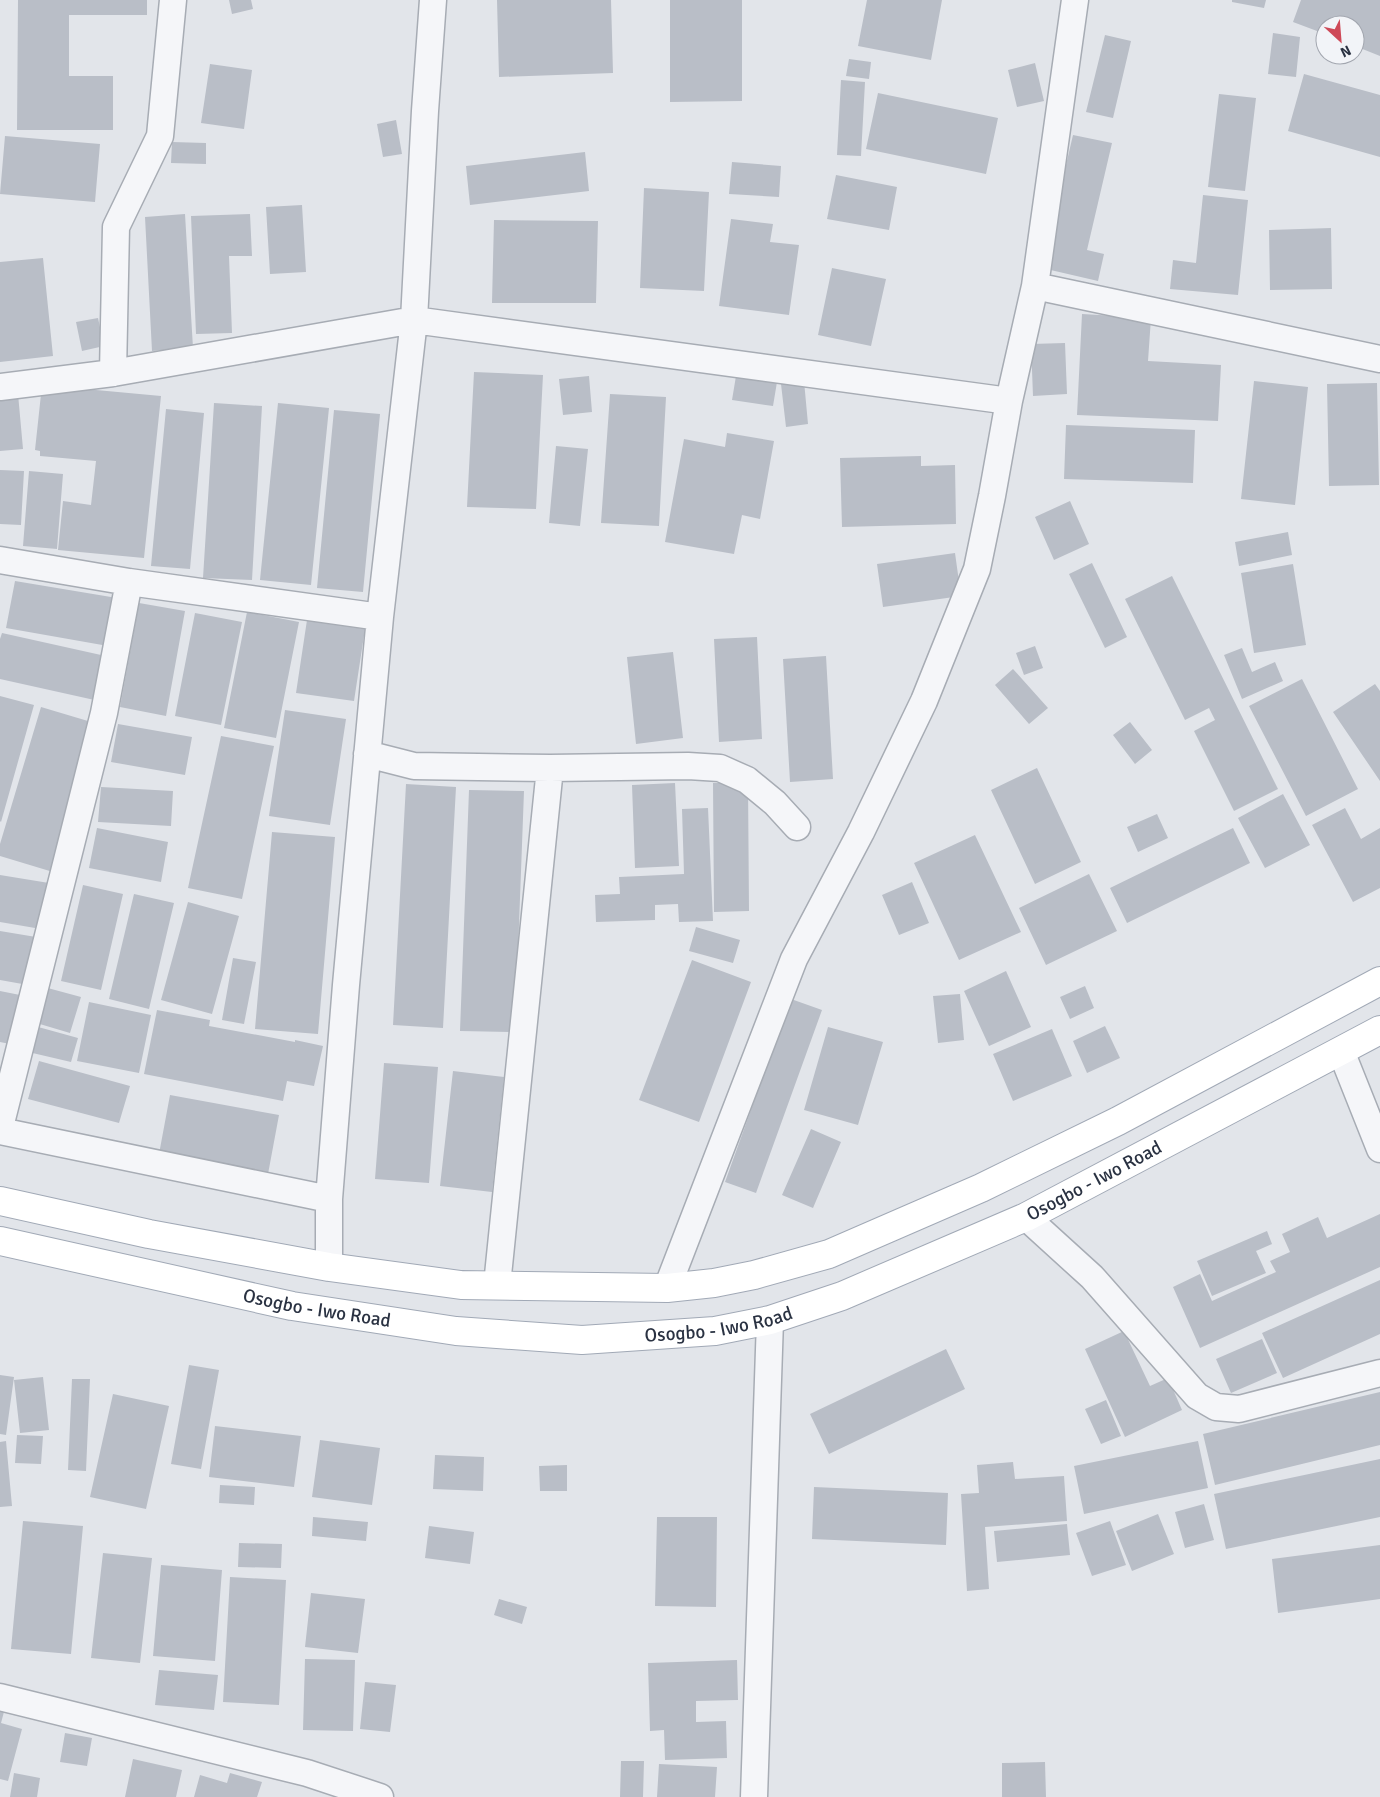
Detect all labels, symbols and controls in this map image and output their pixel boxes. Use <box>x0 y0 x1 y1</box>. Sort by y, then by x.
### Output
north arrow <box>1315 15 1365 65</box>
text: N <box>1337 41 1354 61</box>
street label: Osogbo - Iwo Road <box>1022 1135 1166 1227</box>
street label: Osogbo - Iwo Road <box>241 1283 392 1333</box>
street label: Osogbo - Iwo Road <box>644 1301 796 1348</box>

